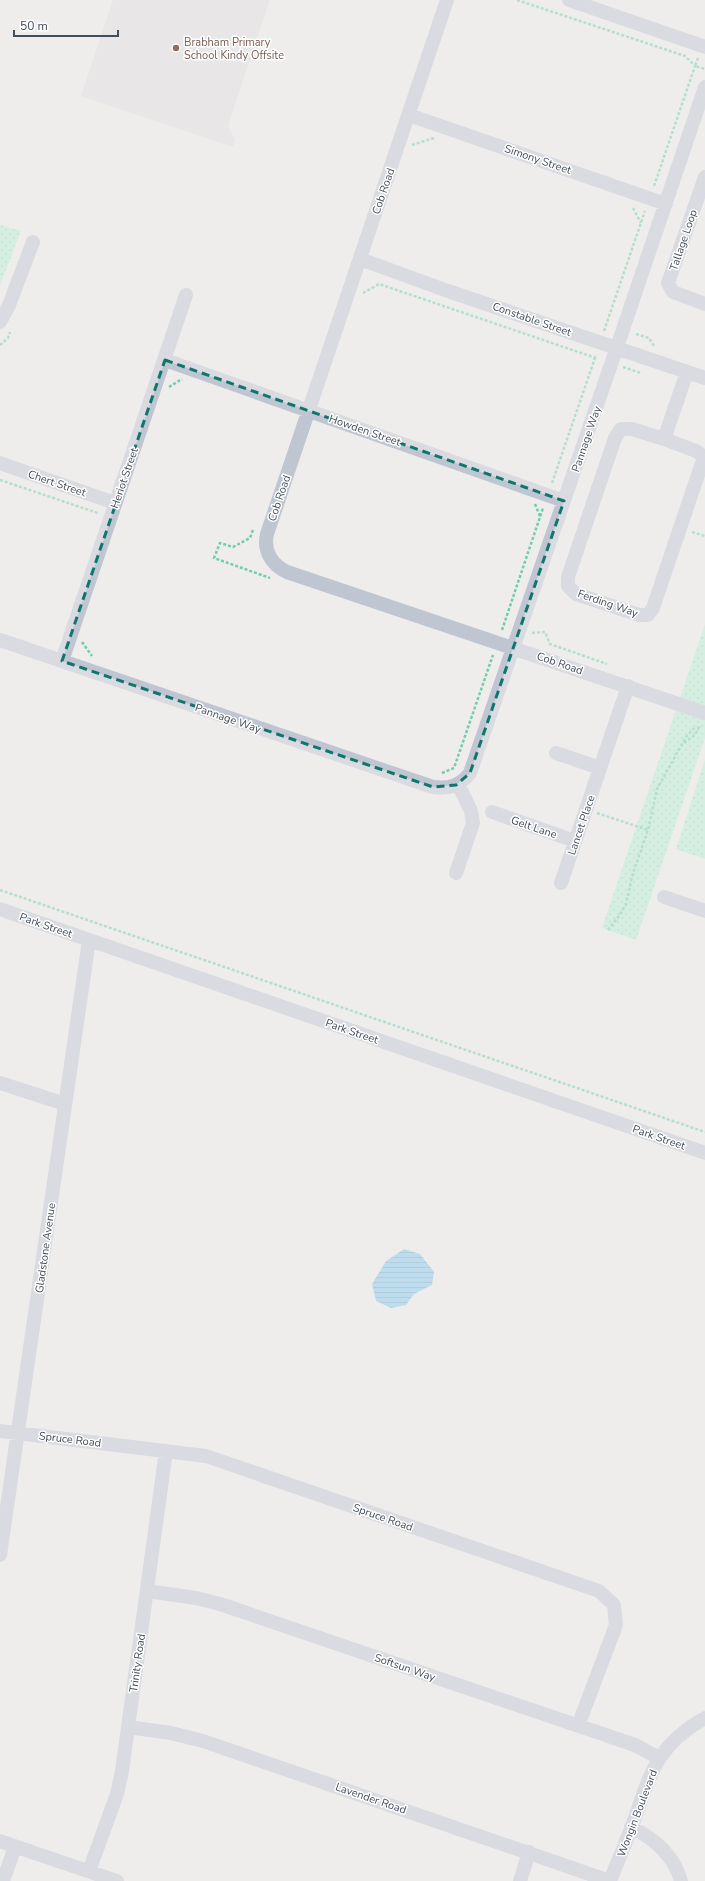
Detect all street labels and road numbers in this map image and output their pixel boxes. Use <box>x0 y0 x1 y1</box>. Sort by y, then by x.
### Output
street label: Simony Street <box>503 141 573 178</box>
street label: Cob Road <box>369 166 398 216</box>
street label: Tallage Loop <box>666 208 701 273</box>
street label: Constable Street <box>490 299 573 340</box>
street label: Pannage Way <box>568 404 605 474</box>
street label: Howden Street <box>327 411 403 450</box>
street label: Heriot Street <box>107 446 142 511</box>
street label: Chert Street <box>26 467 88 500</box>
street label: Cob Road <box>265 473 294 523</box>
street label: Ferding Way <box>576 586 640 621</box>
street label: Cob Road <box>535 649 585 678</box>
street label: Pannage Way <box>193 700 263 737</box>
street label: Lancet Place <box>564 793 599 857</box>
street label: Gelt Lane <box>509 813 559 842</box>
street label: Park Street <box>17 909 74 942</box>
street label: Park Street <box>323 1015 380 1048</box>
street label: Park Street <box>630 1121 687 1154</box>
street label: Gladstone Avenue <box>32 1202 59 1294</box>
street label: Spruce Road <box>38 1428 102 1451</box>
street label: Spruce Road <box>351 1500 415 1535</box>
street label: Trinity Road <box>126 1633 149 1693</box>
street label: Softsun Way <box>372 1650 438 1685</box>
street label: Wongin Boulevard <box>614 1767 661 1859</box>
street label: Lavender Road <box>333 1779 408 1818</box>

